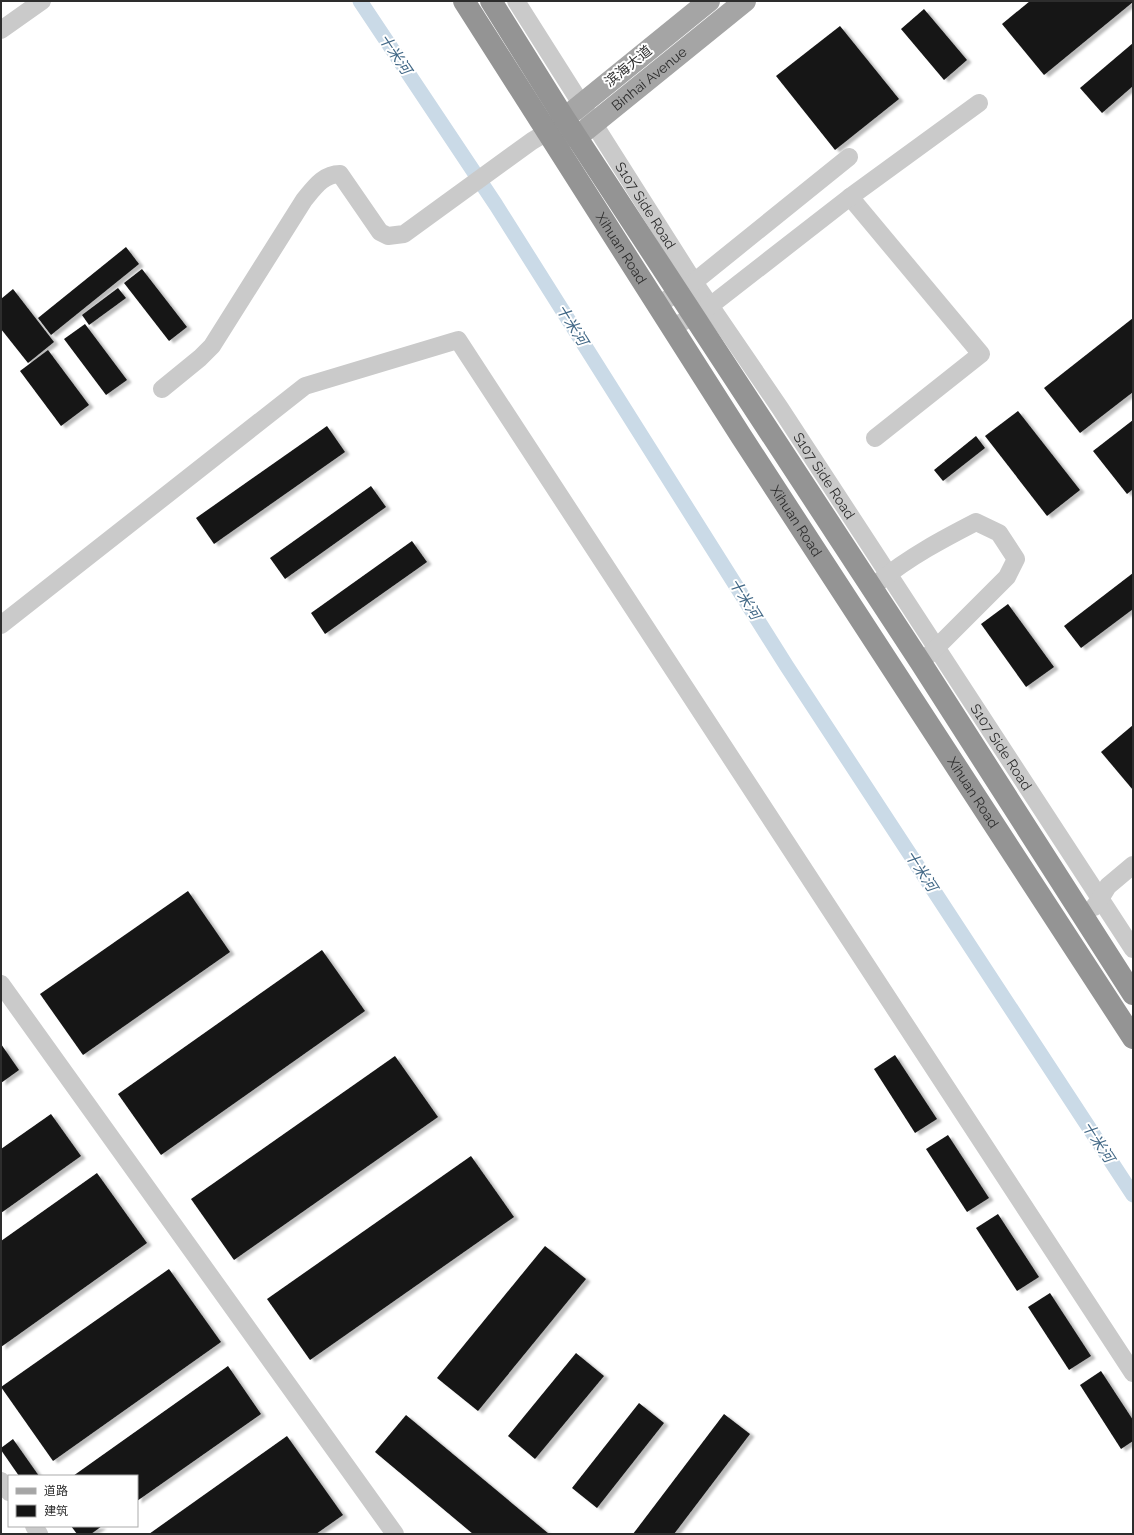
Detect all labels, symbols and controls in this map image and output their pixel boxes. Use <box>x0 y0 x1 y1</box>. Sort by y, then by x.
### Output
water label: 十米河 <box>375 30 417 80</box>
street label: 滨海大道 <box>601 42 655 90</box>
street label: Binhai Avenue <box>608 44 690 114</box>
street label: S107 Side Road <box>612 159 679 252</box>
street label: Xihuan Road <box>593 210 650 287</box>
water label: 十米河 <box>552 301 593 351</box>
street label: S107 Side Road <box>790 430 858 522</box>
street label: Xihuan Road <box>767 482 825 559</box>
water label: 十米河 <box>725 575 766 625</box>
street label: S107 Side Road <box>967 701 1035 793</box>
street label: Xihuan Road <box>944 754 1002 831</box>
water label: 十米河 <box>901 847 942 897</box>
water label: 十米河 <box>1078 1118 1119 1168</box>
legend <box>8 1475 138 1527</box>
text: 道路 <box>44 1484 68 1498</box>
text: 建筑 <box>44 1504 68 1518</box>

